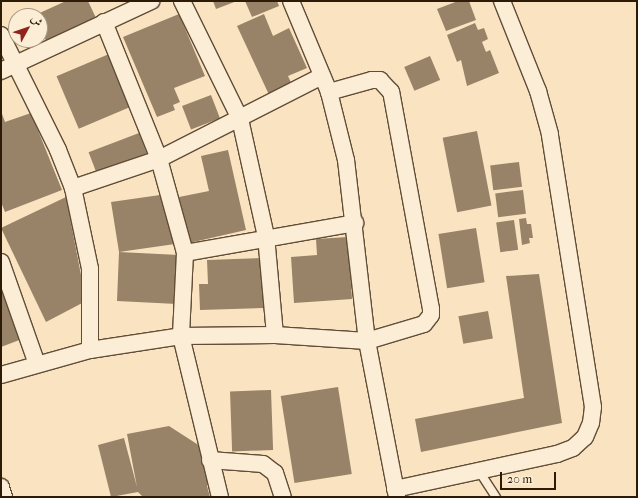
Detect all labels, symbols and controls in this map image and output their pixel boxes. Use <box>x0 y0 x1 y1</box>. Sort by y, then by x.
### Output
north arrow <box>8 8 48 48</box>
text: ش <box>28 12 45 29</box>
scale bar <box>502 464 558 490</box>
text: 20 m <box>507 472 532 486</box>

